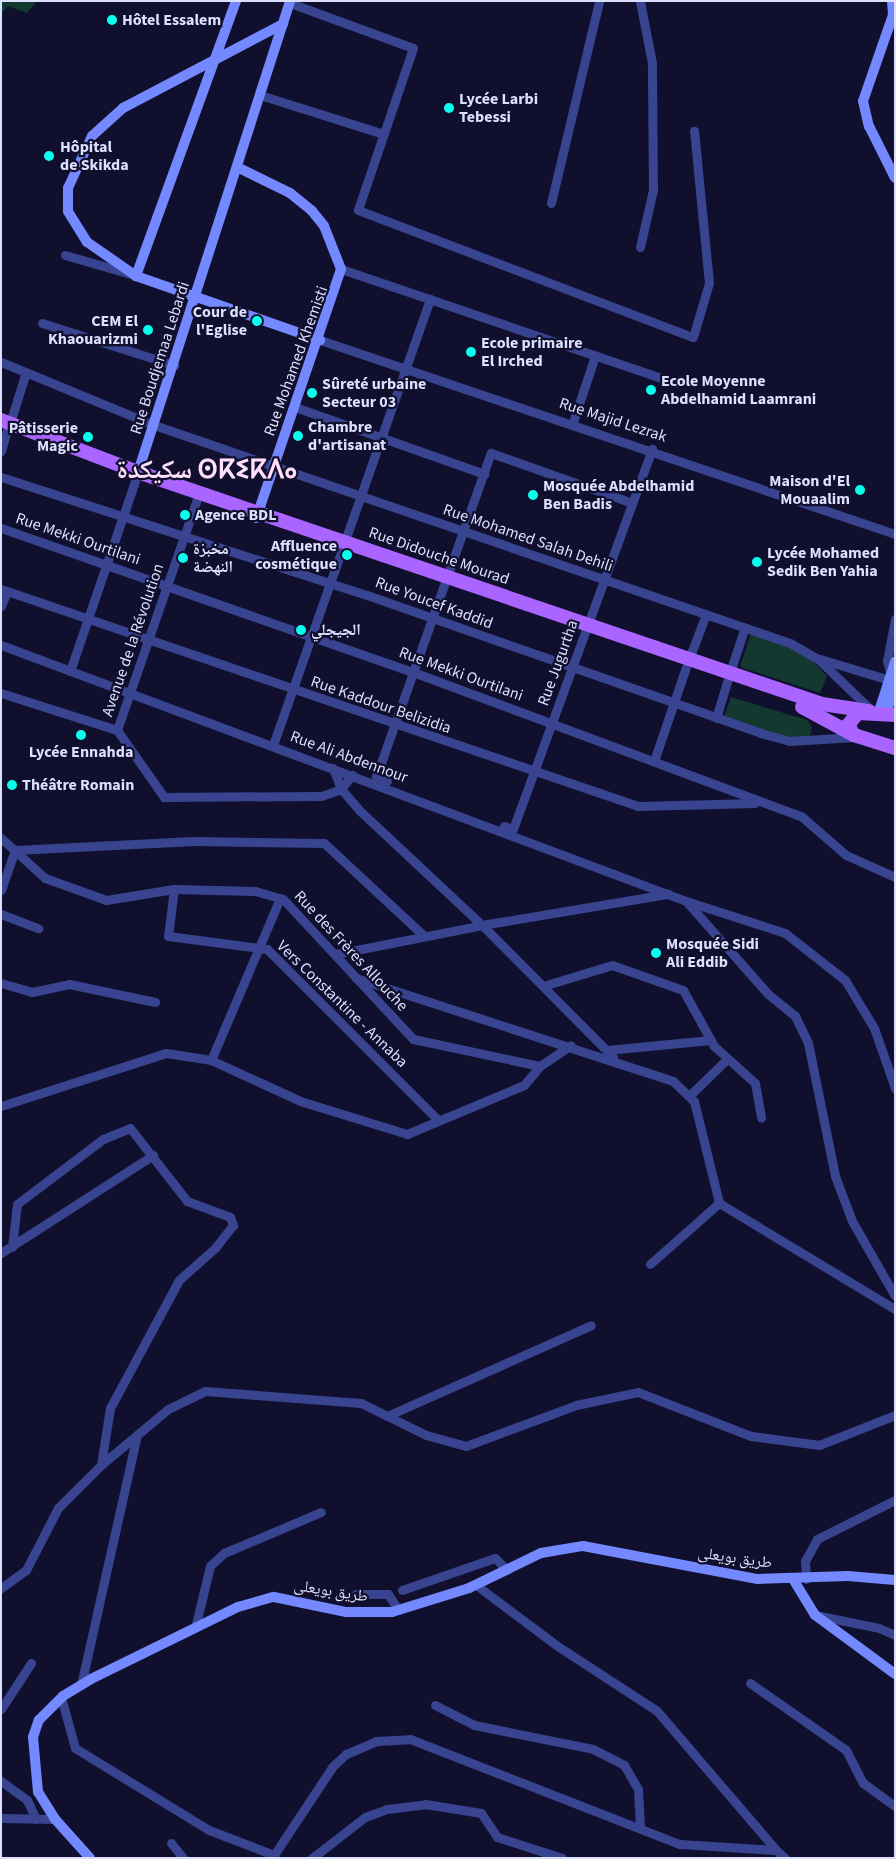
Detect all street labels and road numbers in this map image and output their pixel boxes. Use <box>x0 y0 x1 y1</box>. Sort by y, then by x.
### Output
street label: Rue Boudjemaa Lebardi <box>126 279 194 437</box>
street label: Rue Mohamed Khemisti <box>260 283 332 439</box>
street label: Rue Majid Lezrak <box>557 394 669 446</box>
street label: Rue Mohamed Salah Dehili <box>441 500 615 576</box>
street label: Rue Mekki Ourtilani <box>13 509 143 569</box>
street label: Rue Didouche Mourad <box>366 523 512 589</box>
street label: Avenue de la Révolution <box>98 561 168 719</box>
street label: Rue Youcef Kaddid <box>372 573 496 633</box>
street label: Rue Jugurtha <box>534 618 582 708</box>
street label: Rue Mekki Ourtilani <box>396 643 526 705</box>
street label: Rue Kaddour Belizidia <box>308 672 454 738</box>
street label: Rue Ali Abdennour <box>288 727 410 787</box>
street label: Rue des Frères Allouche <box>290 887 412 1015</box>
street label: Vers Constantine - Annaba <box>273 936 411 1072</box>
street label: طريق بويعلى <box>697 1543 773 1573</box>
street label: طريق بويعلى <box>293 1576 369 1606</box>

